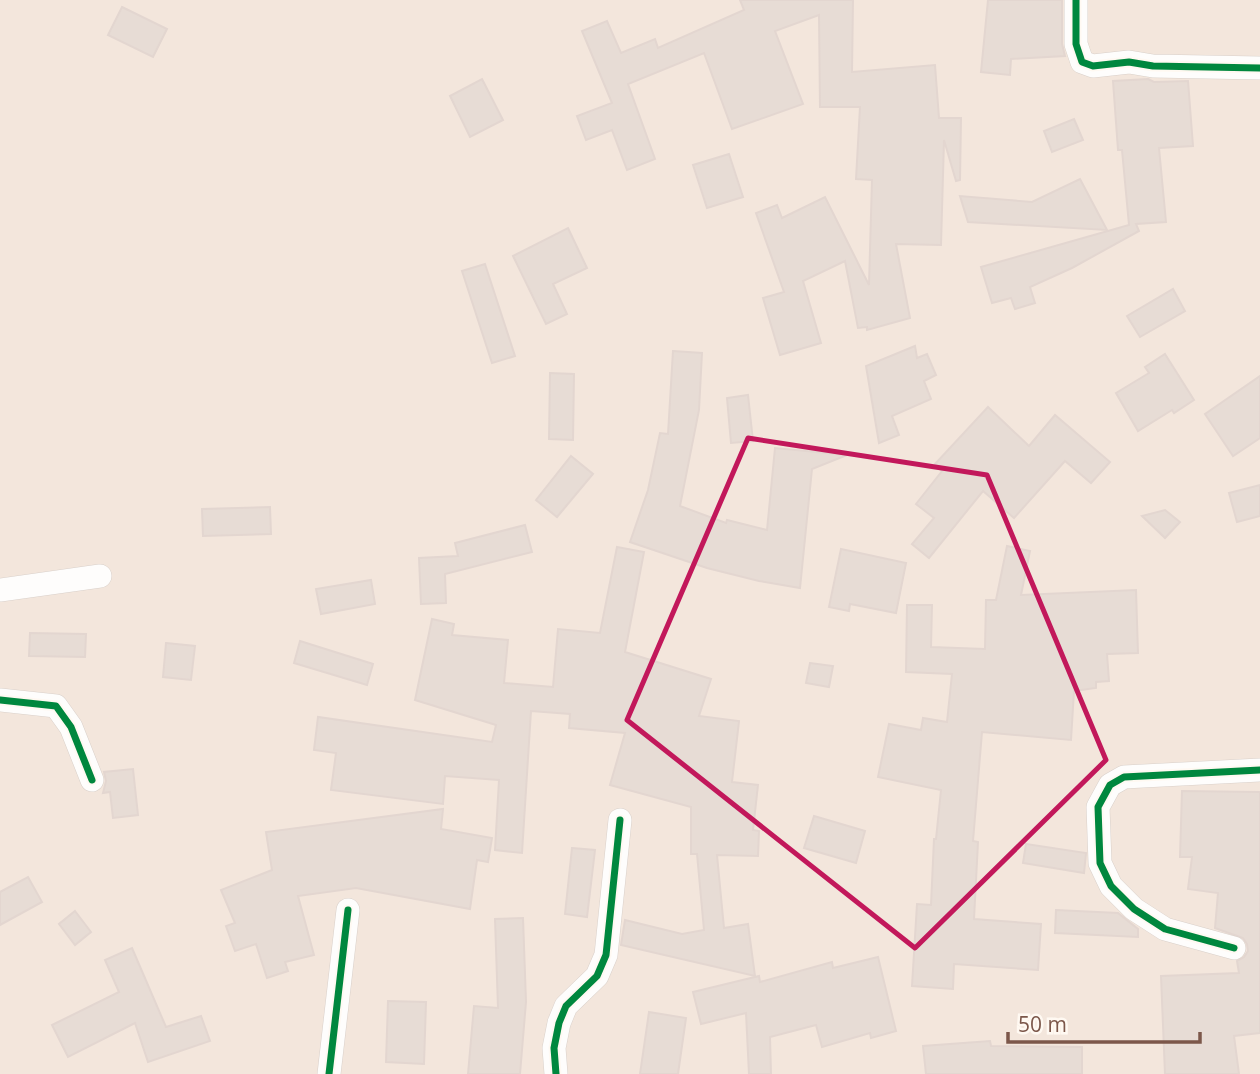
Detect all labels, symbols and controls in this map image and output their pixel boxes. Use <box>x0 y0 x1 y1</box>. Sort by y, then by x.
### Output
scale bar <box>1008 1000 1200 1044</box>
text: 50 m <box>1018 1010 1067 1038</box>

